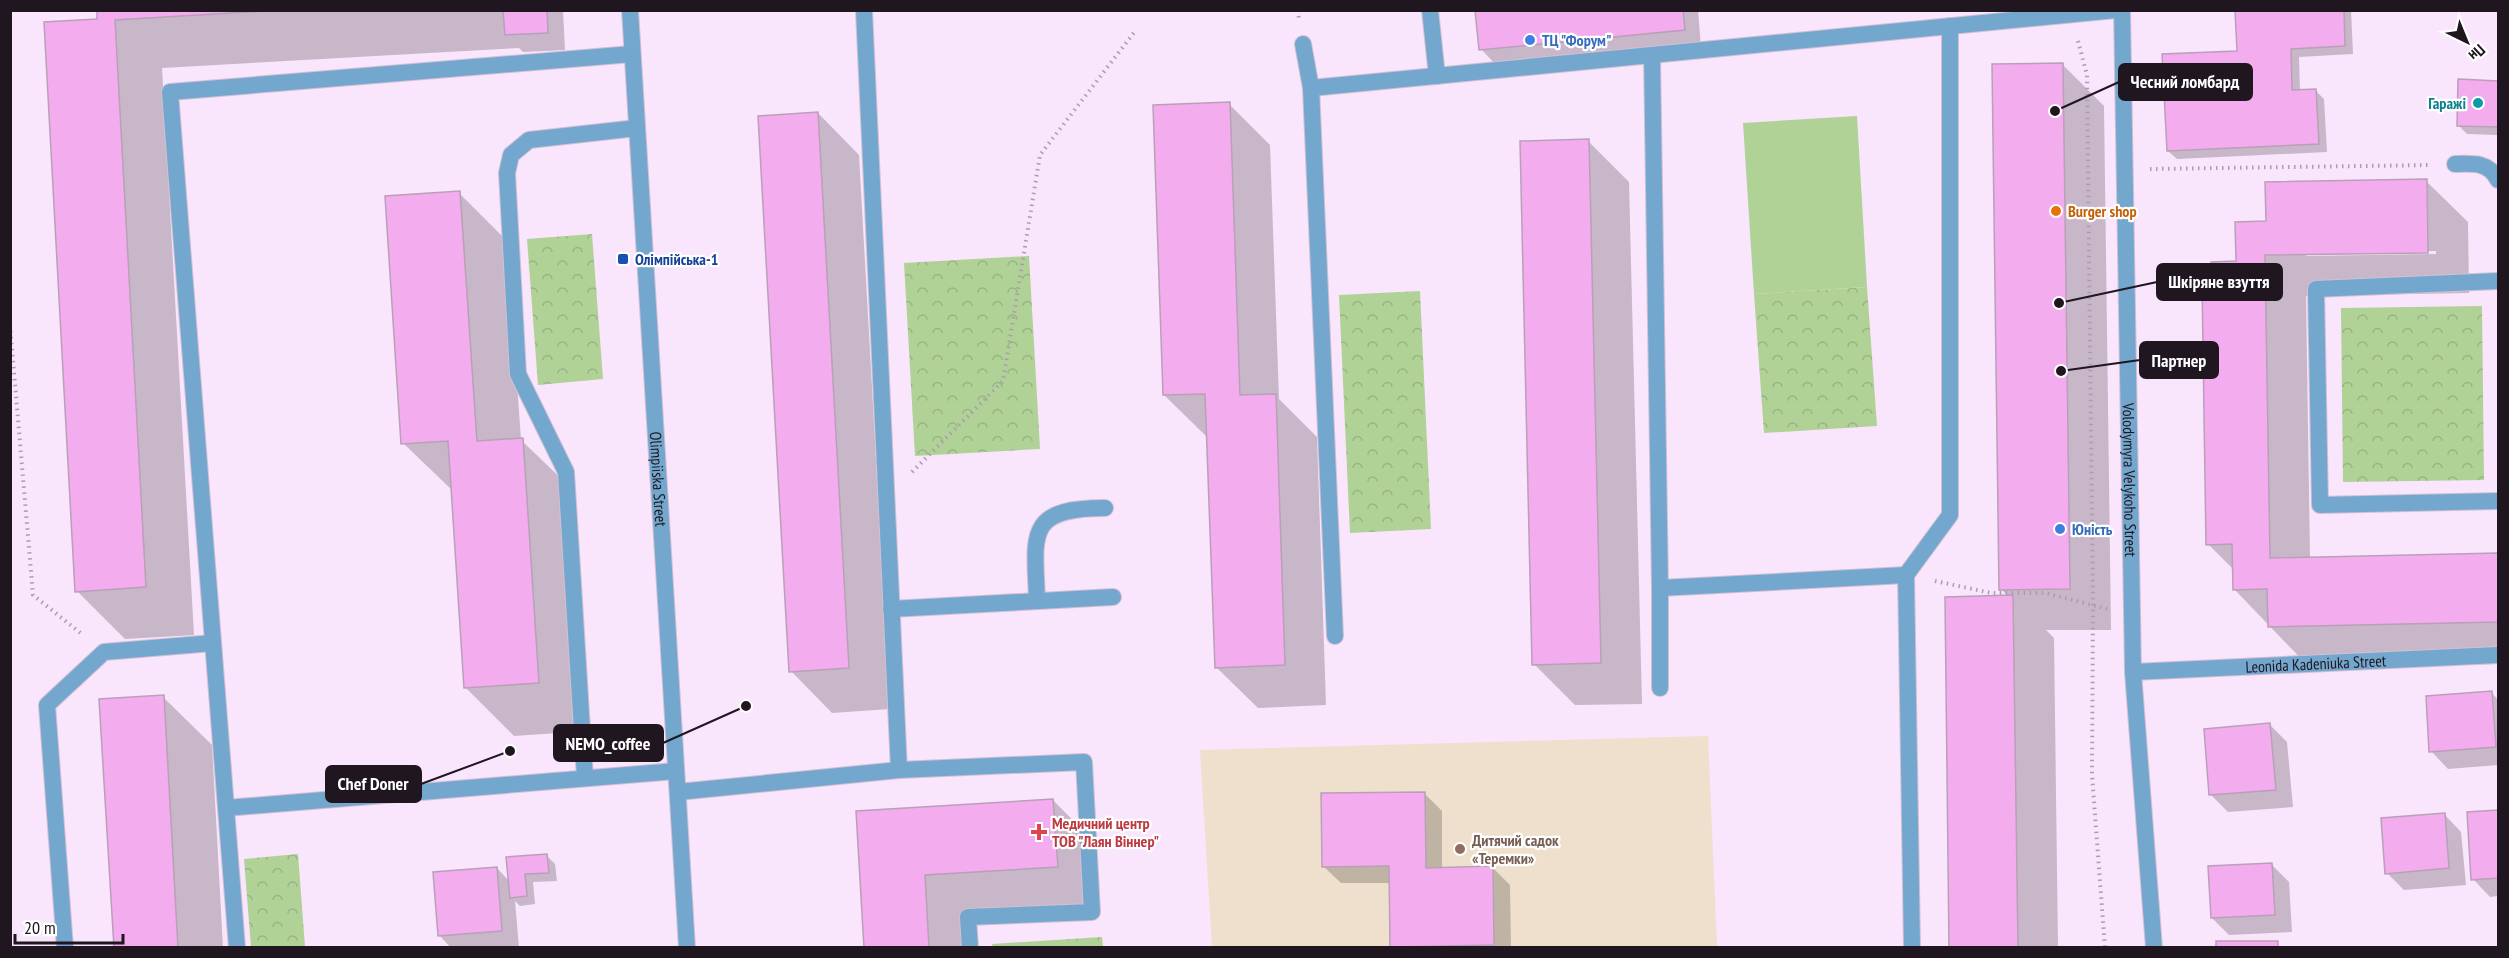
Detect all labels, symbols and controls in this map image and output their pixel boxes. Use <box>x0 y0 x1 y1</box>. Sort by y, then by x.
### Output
north arrow <box>2437 12 2497 72</box>
place label: ТЦ "Форум" <box>1542 30 1612 50</box>
marker: ТЦ "Форум" <box>1523 33 1537 47</box>
text: Пн <box>2465 40 2490 66</box>
callout: Чесний ломбард <box>2119 64 2252 100</box>
text: Чесний ломбард <box>2131 70 2240 93</box>
place label: Гаражі <box>2428 93 2466 113</box>
marker: Гаражі <box>2471 96 2485 110</box>
place label: Burger shop <box>2068 201 2137 221</box>
marker: Burger shop <box>2049 204 2063 218</box>
place label: Олімпійська-1 <box>635 249 718 269</box>
marker: Олімпійська-1 <box>616 252 630 266</box>
callout: Шкіряне взуття <box>2157 264 2282 300</box>
text: Шкіряне взуття <box>2168 270 2270 293</box>
callout: Партнер <box>2140 342 2218 378</box>
text: Партнер <box>2152 349 2206 372</box>
street label: Volodymyra Velykoho Street <box>2119 402 2141 558</box>
street label: Olimpiiska Street <box>646 431 671 528</box>
place label: Юність <box>2072 519 2113 539</box>
marker: Юність <box>2053 522 2067 536</box>
street label: Leonida Kadeniuka Street <box>2245 650 2387 677</box>
callout: NEMO_coffee <box>554 725 663 761</box>
text: NEMO_coffee <box>565 732 651 755</box>
callout: Chef Doner <box>326 766 421 802</box>
text: Chef Doner <box>337 772 409 795</box>
place label: Медичний центр ТОВ "Лаян Віннер" <box>1052 813 1159 851</box>
marker: Медичний центр ТОВ "Лаян Віннер" <box>1030 823 1048 841</box>
place label: Дитячий садок «Теремки» <box>1472 830 1559 868</box>
marker: Дитячий садок «Теремки» <box>1453 842 1467 856</box>
scale bar <box>15 907 123 945</box>
text: 20 m <box>24 916 56 939</box>

